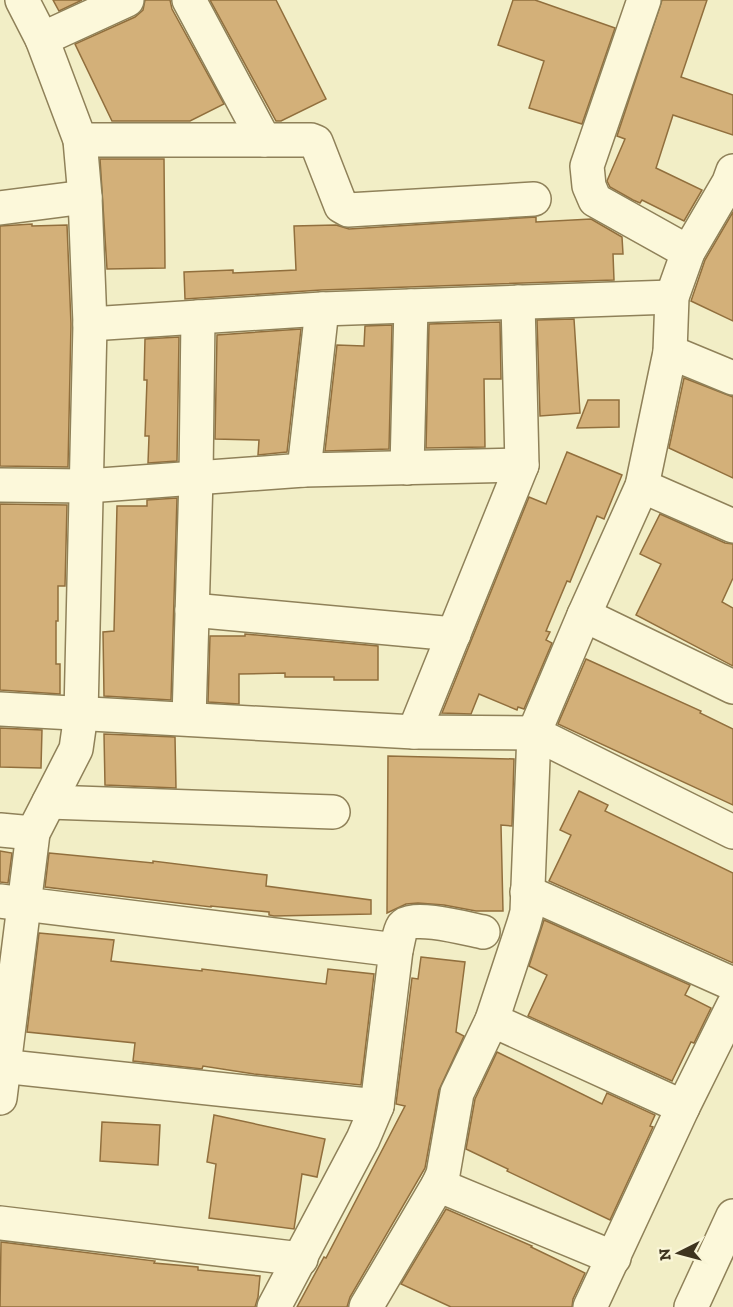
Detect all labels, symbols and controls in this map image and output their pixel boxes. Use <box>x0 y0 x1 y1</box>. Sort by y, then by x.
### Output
north arrow <box>649 1223 709 1283</box>
text: N <box>654 1247 675 1262</box>

